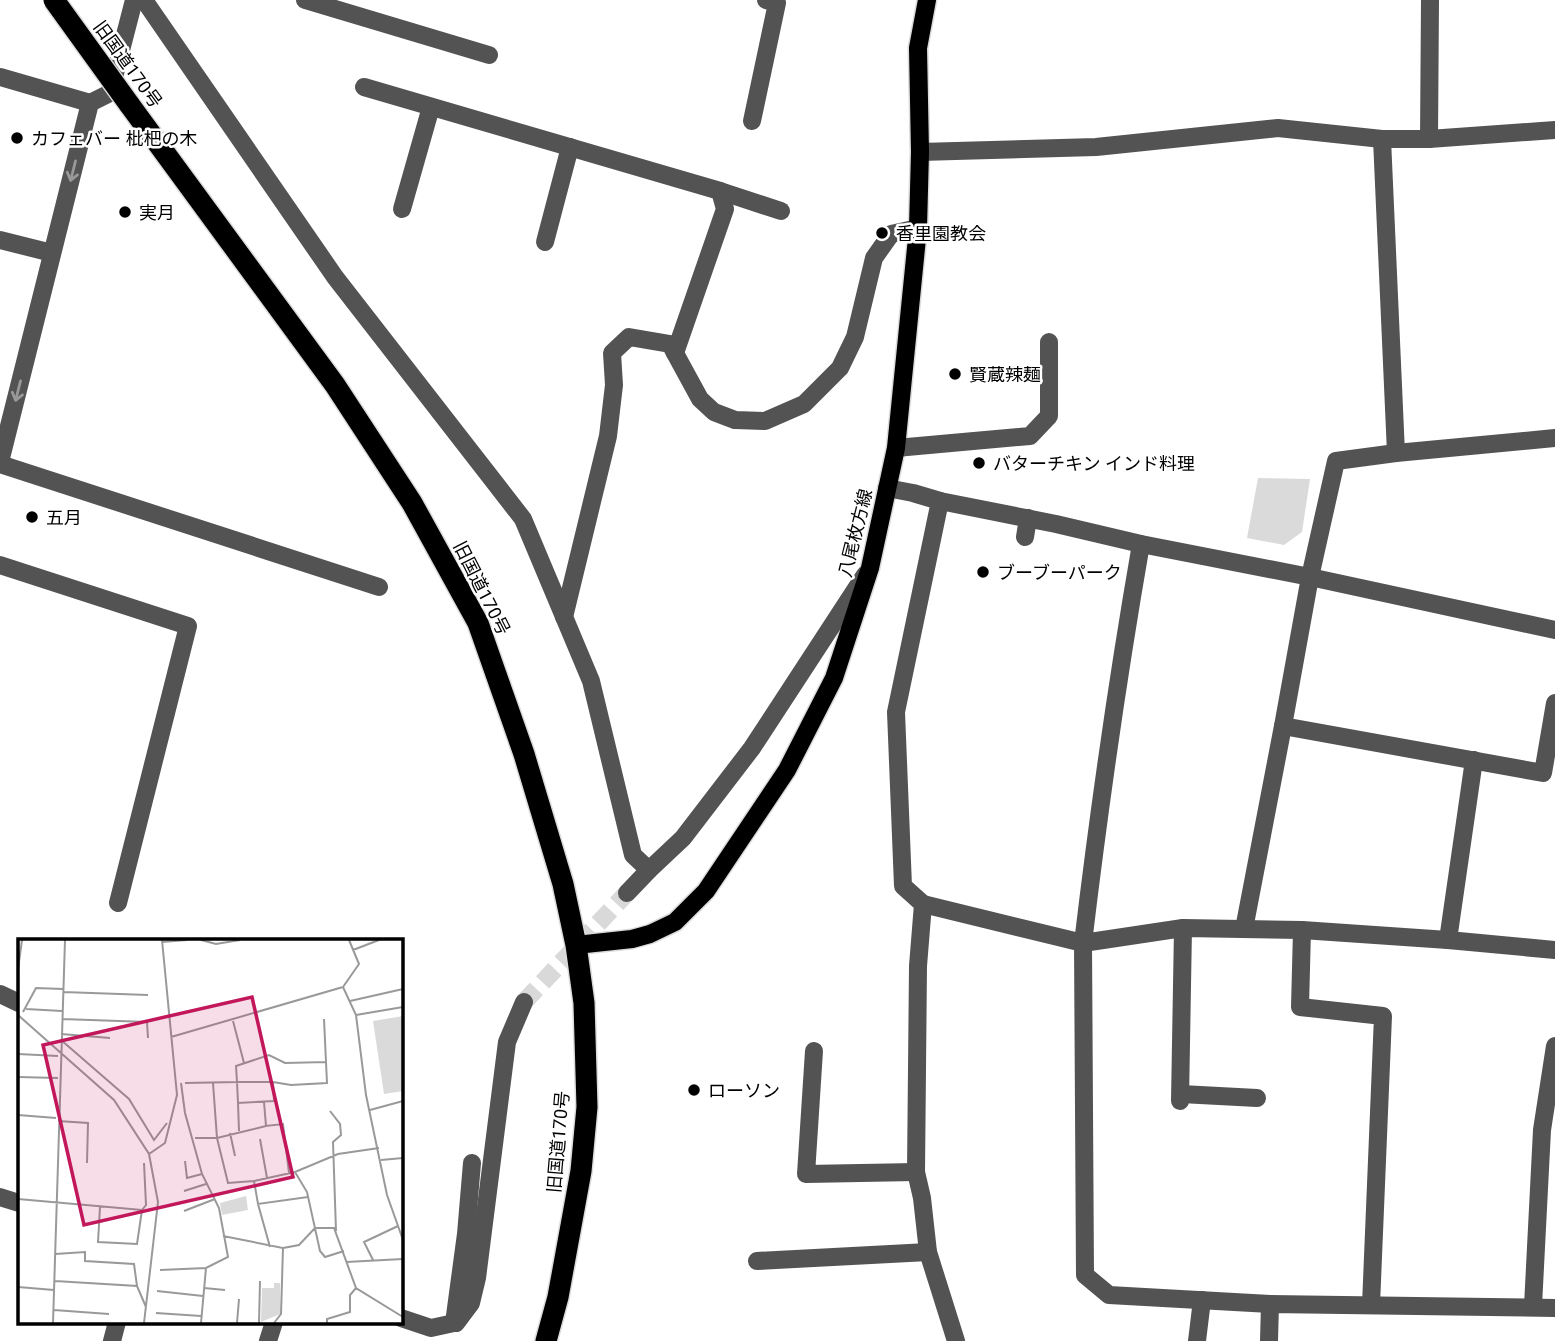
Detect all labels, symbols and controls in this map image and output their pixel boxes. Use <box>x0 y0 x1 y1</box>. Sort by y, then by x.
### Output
street label: 旧国道170号 <box>89 16 167 112</box>
place label: カフェバー 枇杷の木 <box>31 128 197 149</box>
marker: カフェバー 枇杷の木 <box>9 130 25 146</box>
one-way arrow <box>66 159 79 182</box>
place label: 実月 <box>139 202 175 223</box>
marker: 実月 <box>117 204 133 220</box>
place label: 香里園教会 <box>896 223 986 244</box>
marker: 香里園教会 <box>874 225 890 241</box>
place label: 賢蔵辣麺 <box>969 364 1041 385</box>
marker: 賢蔵辣麺 <box>947 366 963 382</box>
one-way arrow <box>11 380 24 402</box>
place label: バターチキン インド料理 <box>993 453 1195 474</box>
marker: バターチキン インド料理 <box>971 455 987 471</box>
street label: 八尾枚方線 <box>834 487 876 579</box>
place label: 五月 <box>46 507 82 528</box>
marker: 五月 <box>24 509 40 525</box>
street label: 旧国道170号 <box>449 538 515 638</box>
place label: ブーブーパーク <box>997 562 1122 583</box>
marker: ブーブーパーク <box>975 564 991 580</box>
inset map <box>18 939 402 1324</box>
place label: ローソン <box>708 1080 780 1101</box>
marker: ローソン <box>686 1082 702 1098</box>
street label: 旧国道170号 <box>543 1090 573 1194</box>

